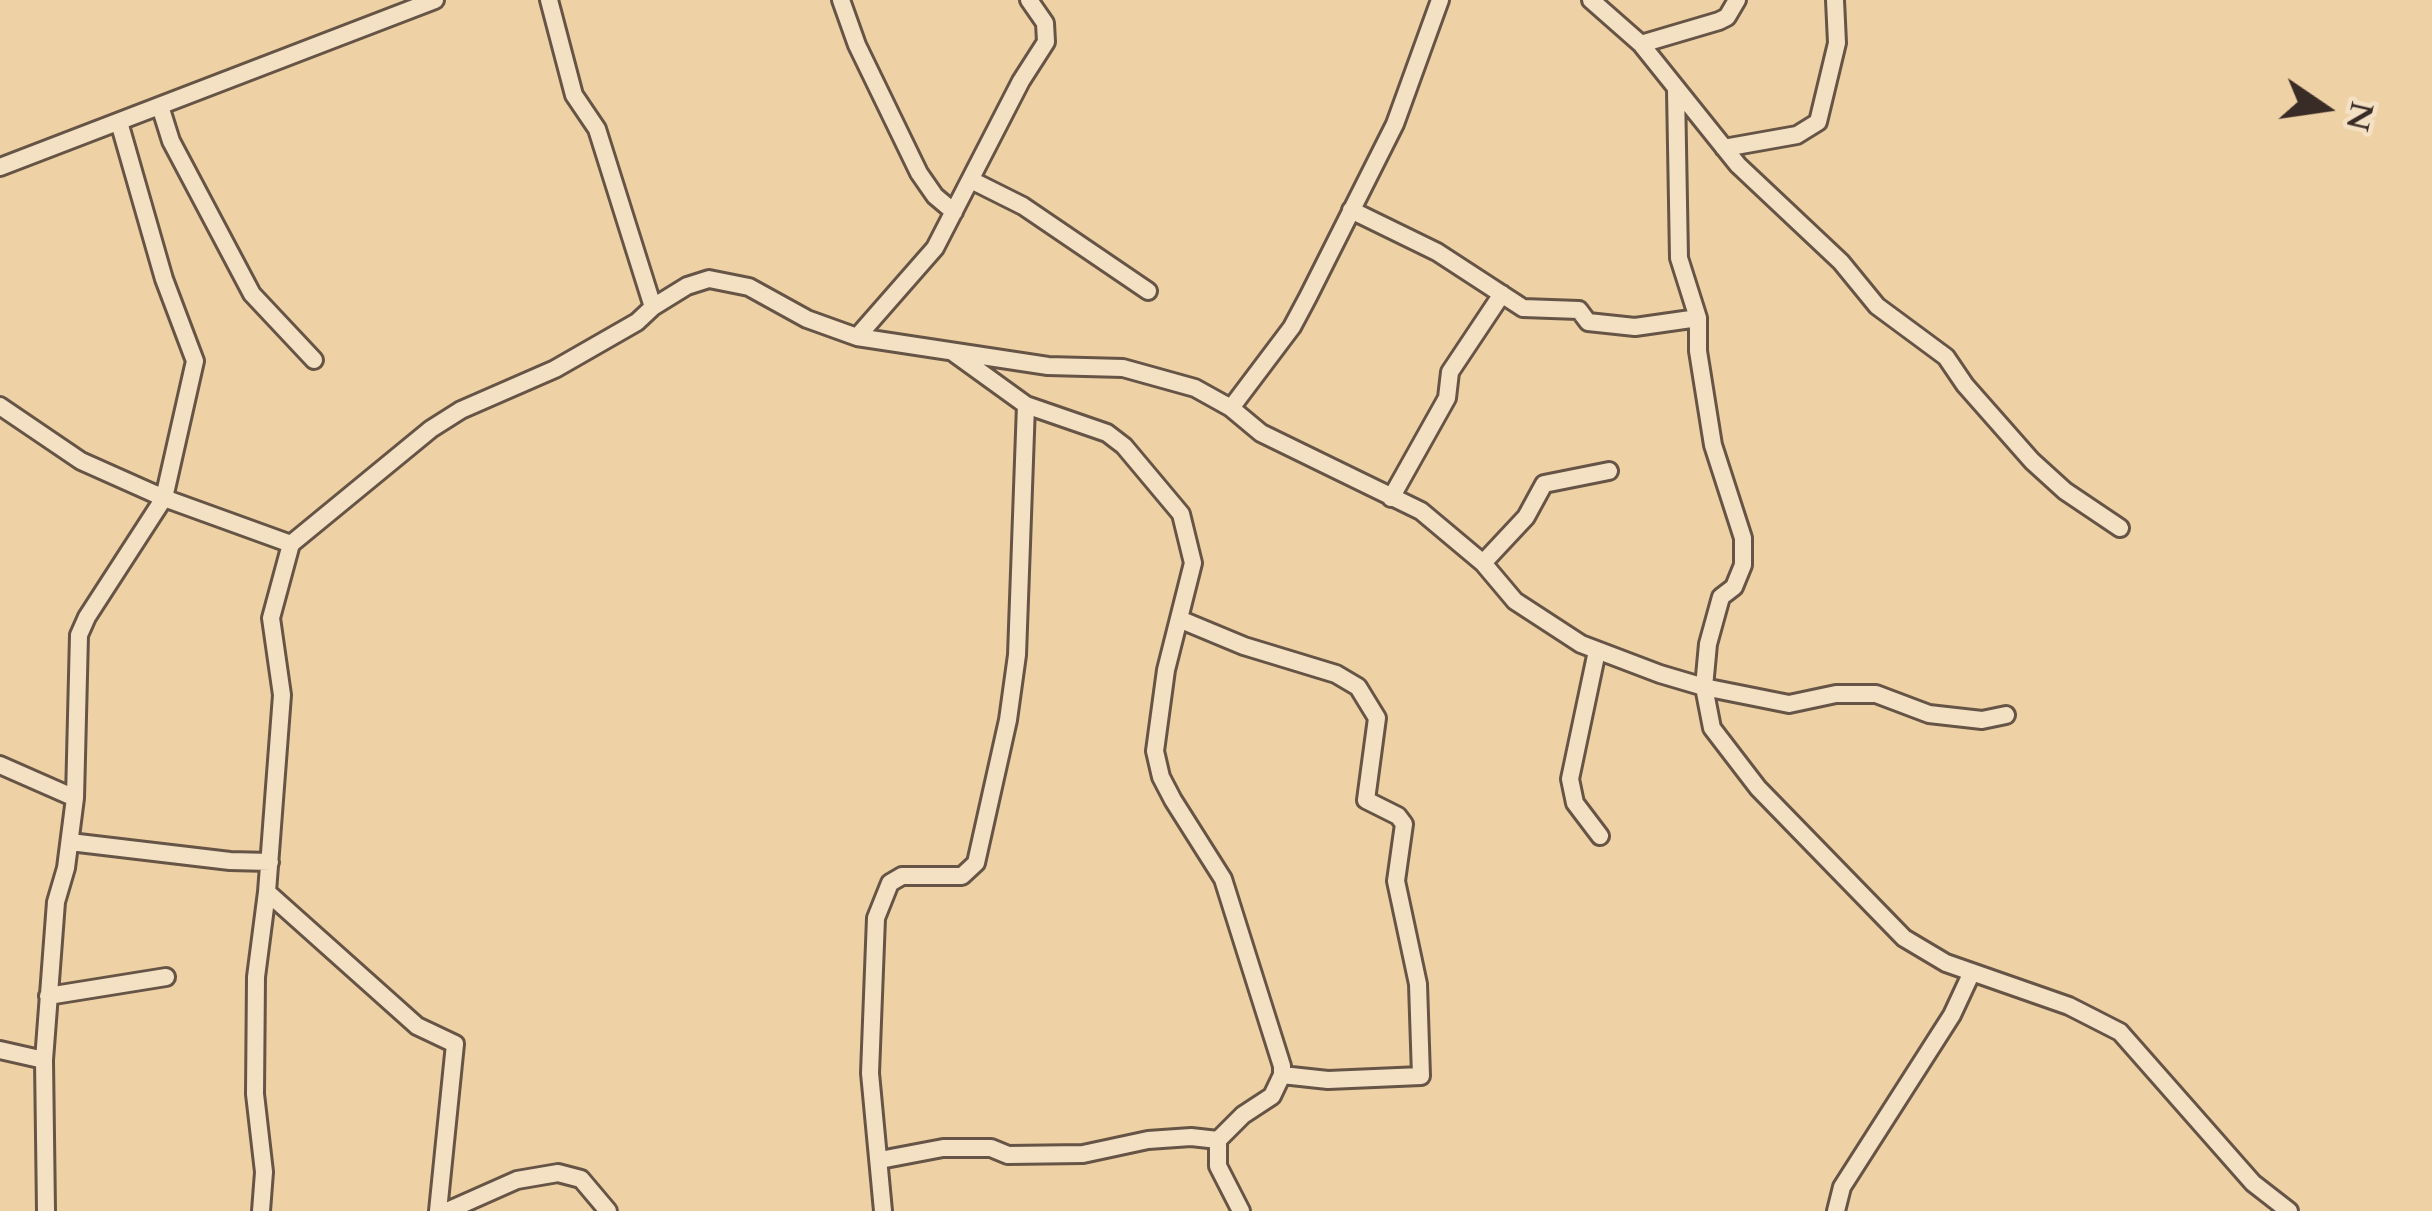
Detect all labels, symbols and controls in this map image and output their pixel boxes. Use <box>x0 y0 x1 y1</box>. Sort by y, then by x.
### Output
north arrow <box>2264 48 2384 168</box>
text: N <box>2334 97 2385 135</box>

